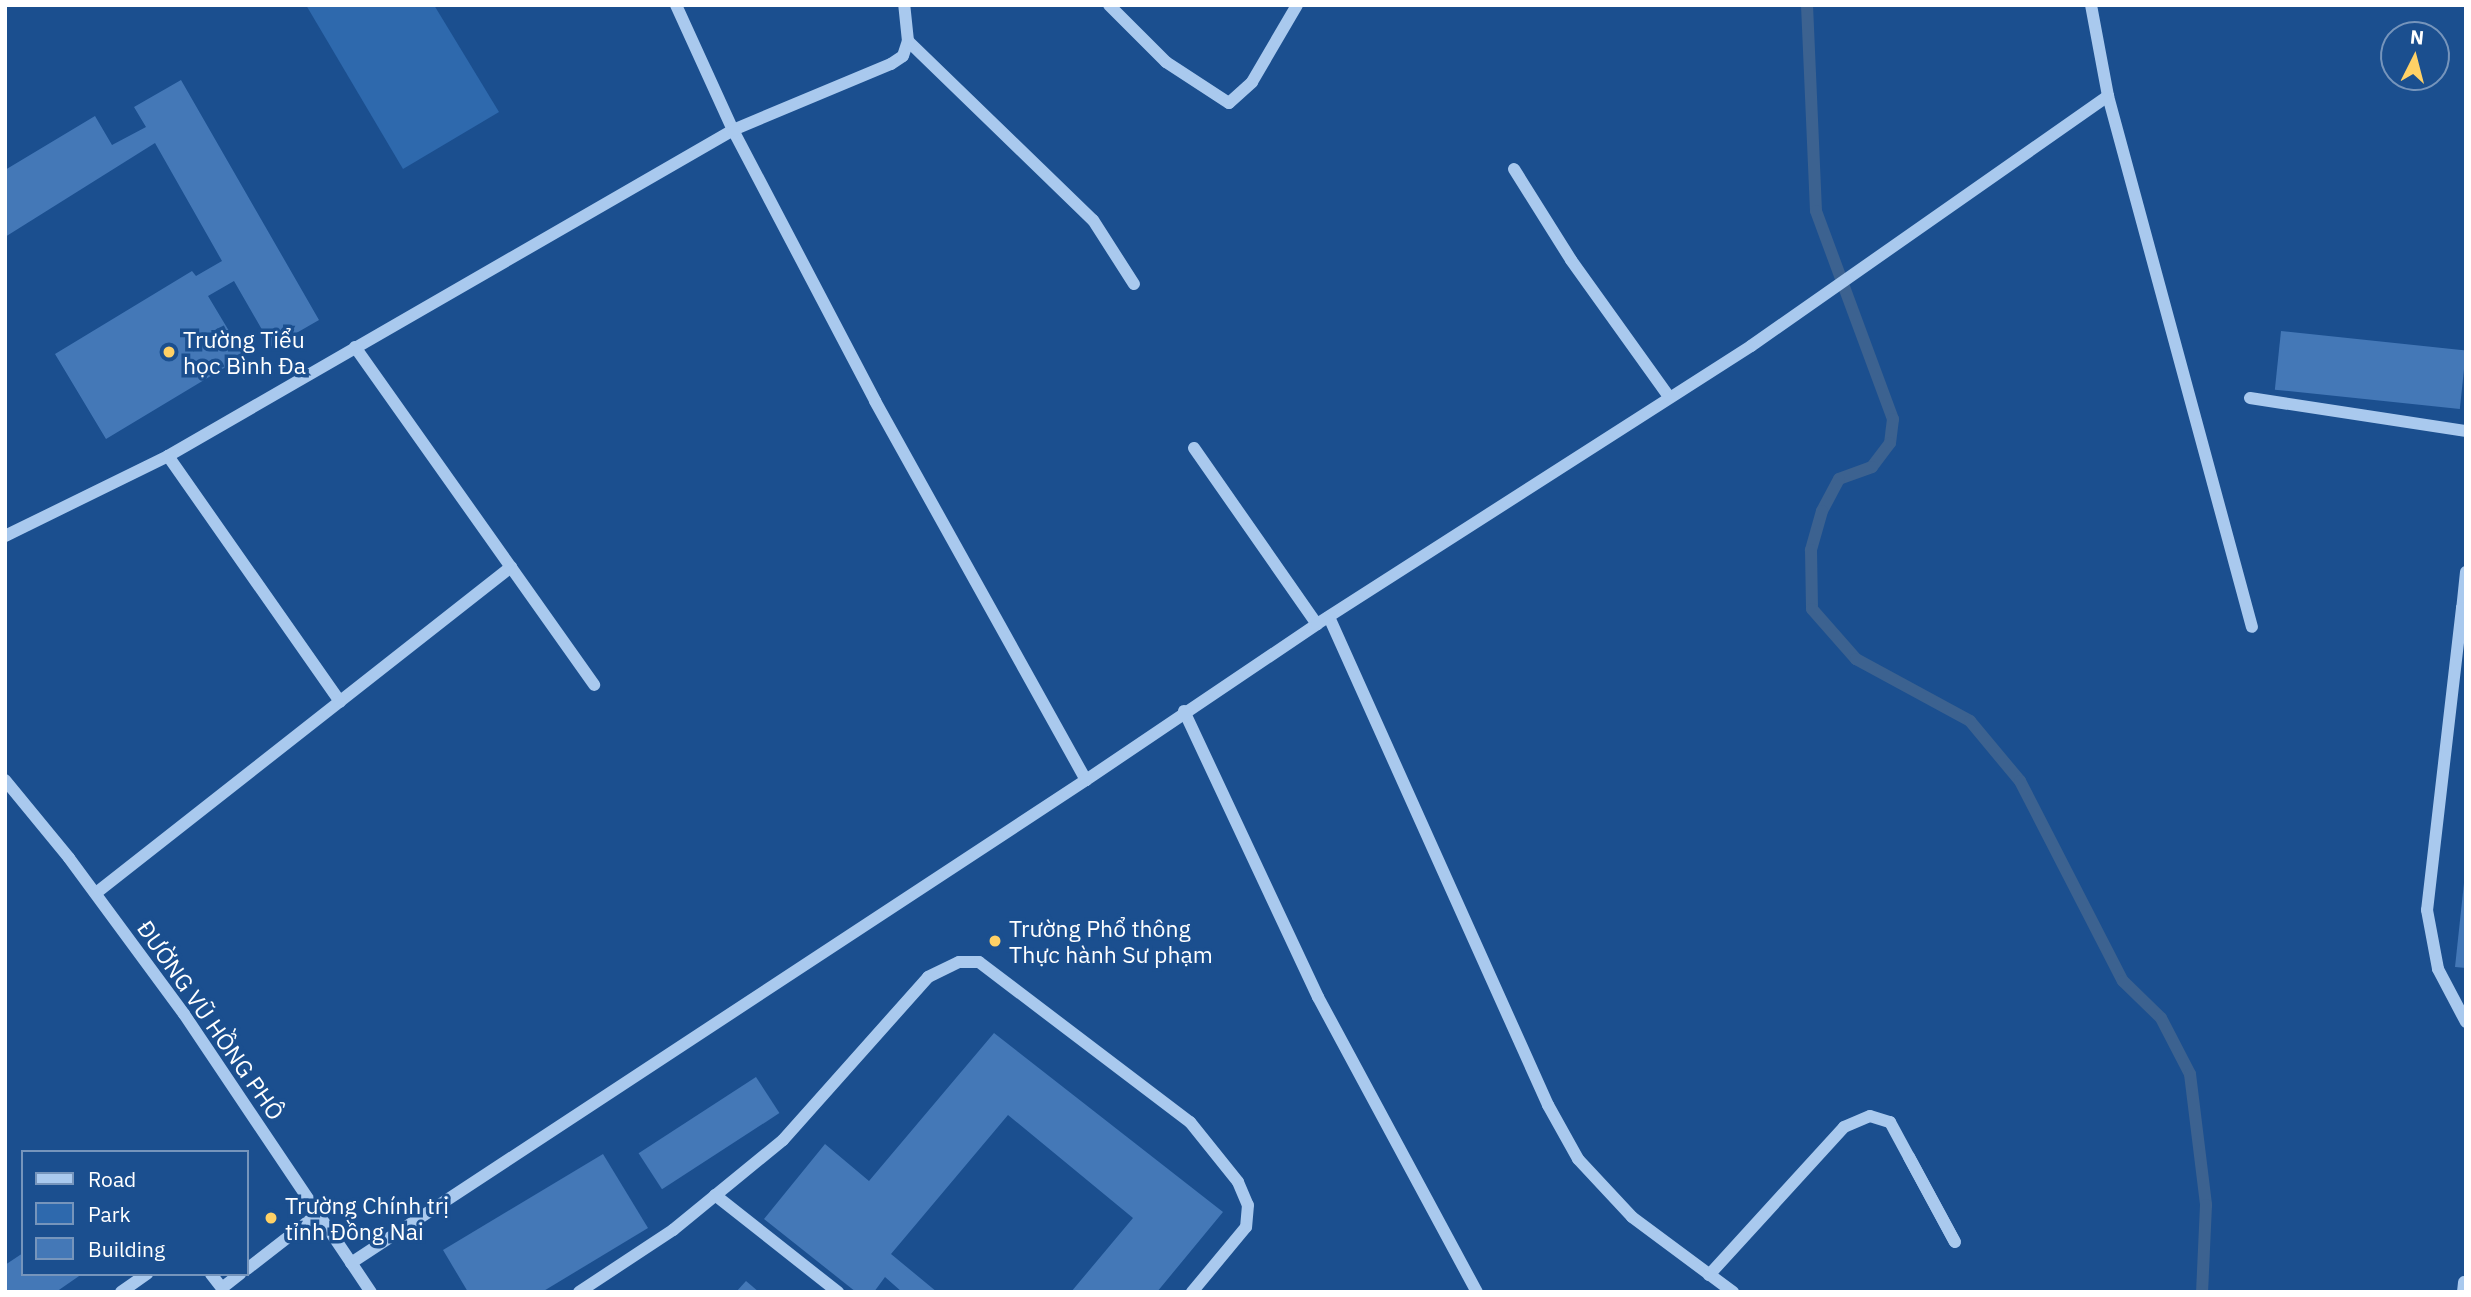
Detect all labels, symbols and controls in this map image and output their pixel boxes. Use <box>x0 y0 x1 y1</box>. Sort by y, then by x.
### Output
north arrow <box>2380 21 2450 91</box>
text: N <box>2409 24 2425 50</box>
place label: Trường Tiểu học Bình Đa <box>183 325 306 379</box>
marker: Trường Tiểu học Bình Đa <box>161 344 177 360</box>
place label: Trường Phổ thông Thực hành Sư phạm <box>1009 914 1213 968</box>
street label: ĐƯỜNG VŨ HỒNG PHÔ <box>132 915 290 1125</box>
marker: Trường Phổ thông Thực hành Sư phạm <box>987 933 1003 949</box>
legend <box>21 1150 248 1276</box>
text: Road <box>88 1165 136 1193</box>
place label: Trường Chính trị tỉnh Đồng Nai <box>285 1191 449 1245</box>
text: Park <box>88 1200 131 1228</box>
marker: Trường Chính trị tỉnh Đồng Nai <box>263 1210 279 1226</box>
text: Building <box>88 1235 165 1263</box>

